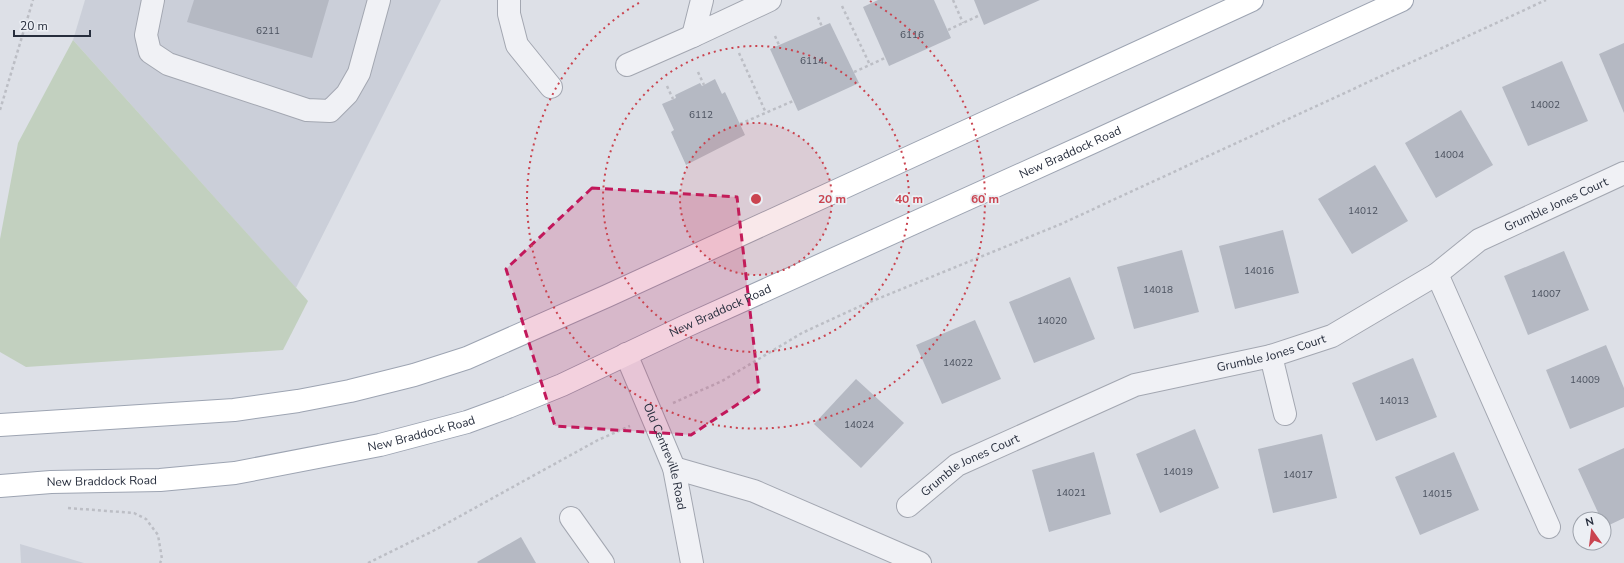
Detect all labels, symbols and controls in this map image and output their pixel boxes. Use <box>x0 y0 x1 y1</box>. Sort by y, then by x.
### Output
scale bar <box>14 12 90 38</box>
text: 20 m <box>20 18 48 34</box>
house number: 6211 <box>256 24 280 38</box>
house number: 6116 <box>900 28 924 42</box>
house number: 6114 <box>800 54 824 68</box>
house number: 14002 <box>1530 98 1560 112</box>
house number: 6112 <box>689 108 713 122</box>
street label: New Braddock Road <box>1016 122 1124 182</box>
house number: 14004 <box>1434 148 1464 162</box>
street label: Grumble Jones Court <box>1501 173 1611 235</box>
text: 20 m <box>818 191 846 207</box>
text: 40 m <box>895 191 923 207</box>
text: 60 m <box>971 191 999 207</box>
centre of rings <box>749 192 763 206</box>
house number: 14012 <box>1348 204 1378 218</box>
house number: 14016 <box>1244 264 1274 278</box>
street label: New Braddock Road <box>667 280 774 341</box>
house number: 14018 <box>1143 283 1173 297</box>
house number: 14007 <box>1531 287 1561 301</box>
house number: 14020 <box>1037 314 1067 328</box>
street label: Grumble Jones Court <box>1215 330 1329 375</box>
house number: 14022 <box>943 356 973 370</box>
house number: 14009 <box>1570 373 1600 387</box>
house number: 14013 <box>1379 394 1409 408</box>
street label: Old Centreville Road <box>640 401 690 511</box>
street label: New Braddock Road <box>366 412 477 455</box>
house number: 14024 <box>844 418 874 432</box>
street label: Grumble Jones Court <box>917 430 1022 500</box>
house number: 14019 <box>1163 465 1193 479</box>
house number: 14017 <box>1283 468 1313 482</box>
street label: New Braddock Road <box>46 472 157 490</box>
house number: 14021 <box>1056 486 1086 500</box>
house number: 14015 <box>1422 487 1452 501</box>
north arrow <box>1572 511 1612 551</box>
text: N <box>1584 514 1596 530</box>

